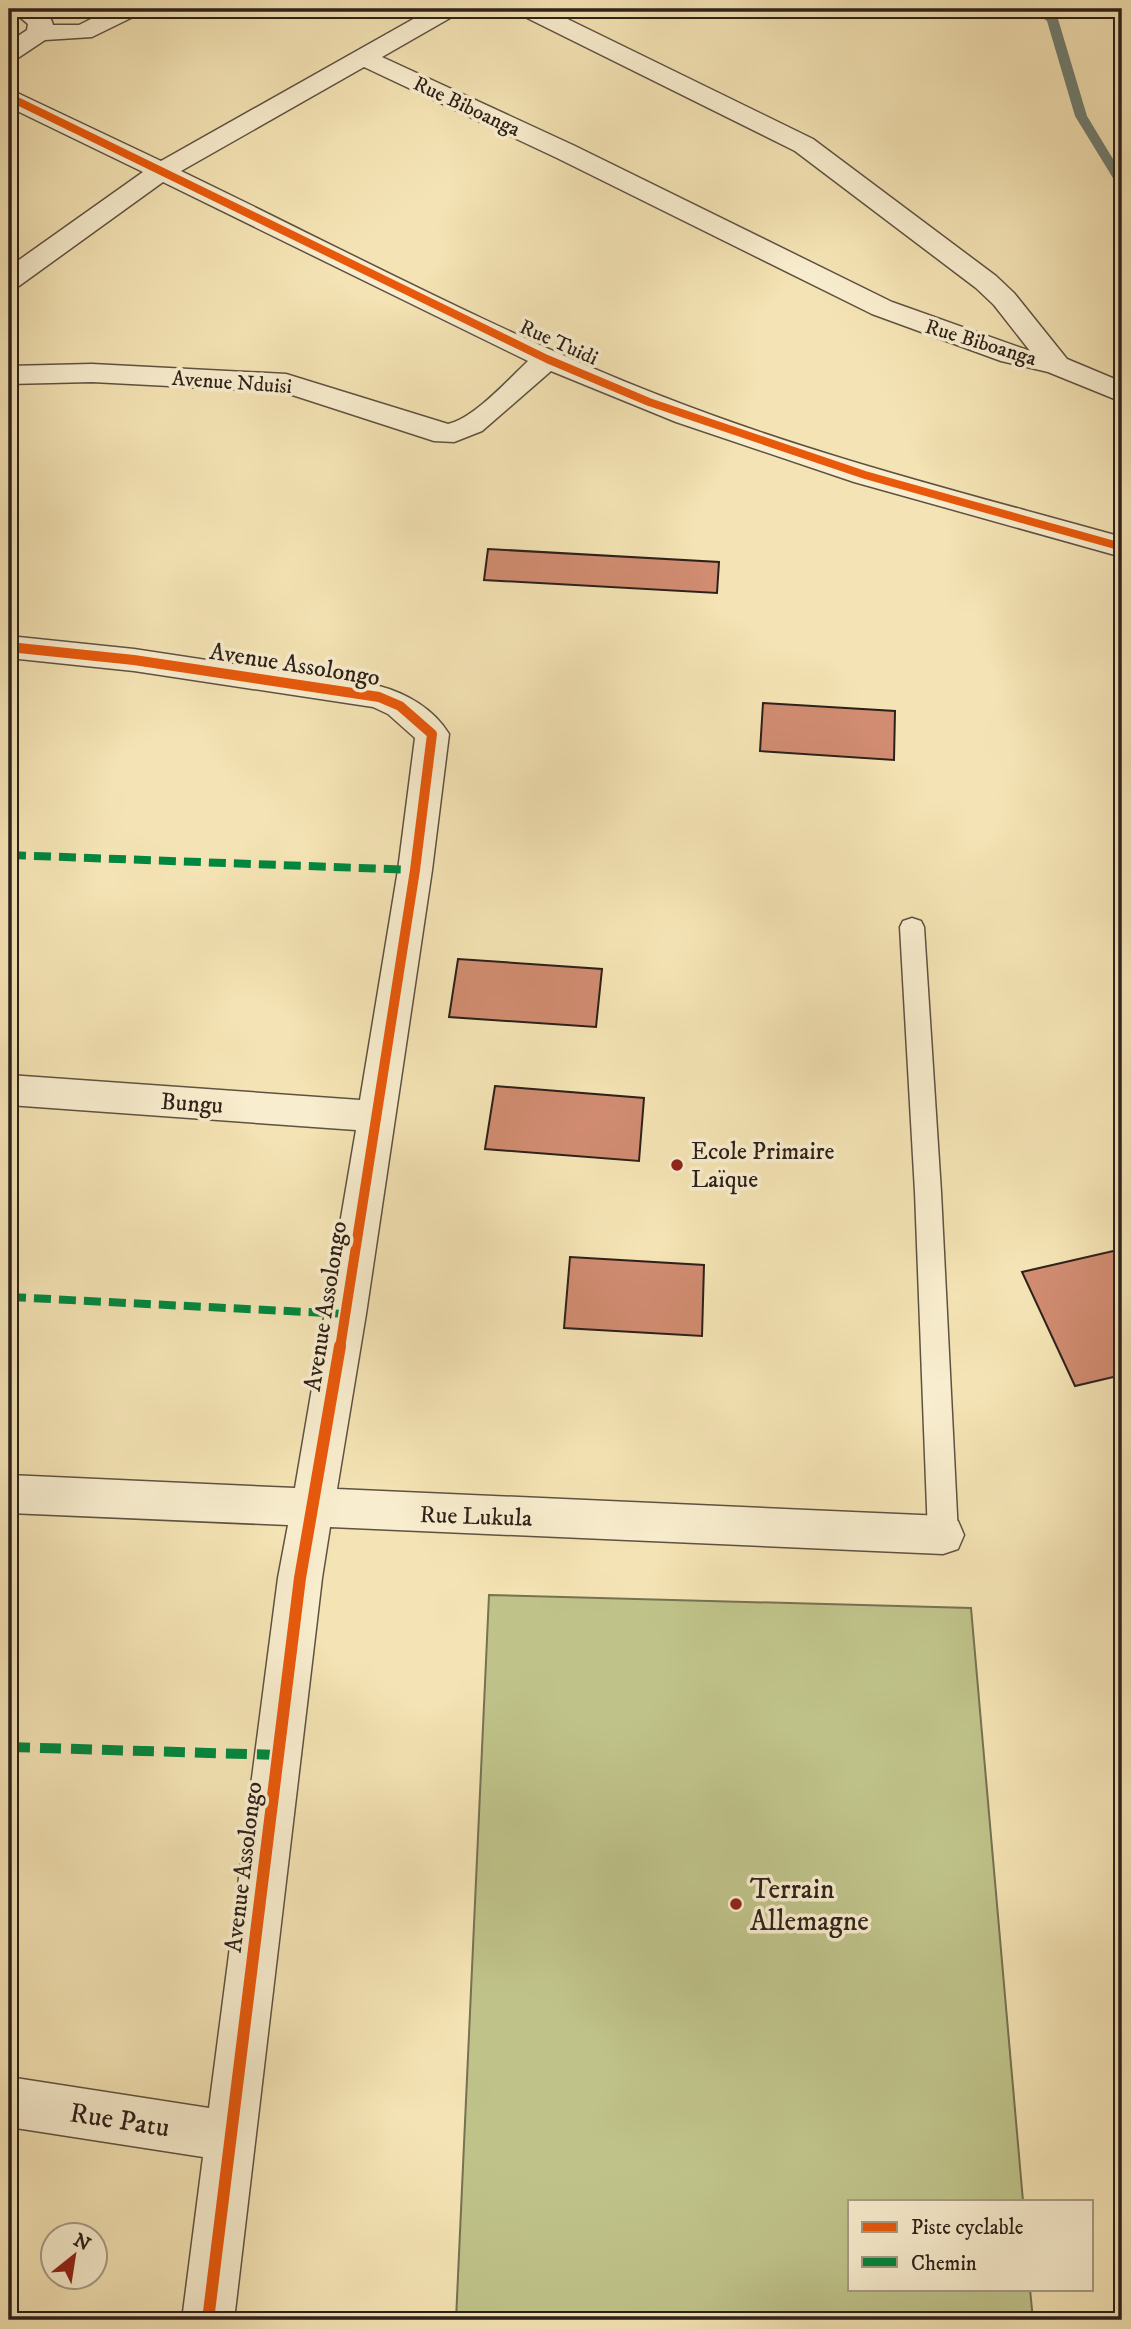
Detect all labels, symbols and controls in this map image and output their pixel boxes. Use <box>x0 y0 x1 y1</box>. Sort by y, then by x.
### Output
street label: Rue Biboanga <box>409 71 524 143</box>
street label: Rue Tuidi <box>515 314 602 372</box>
street label: Rue Biboanga <box>922 314 1040 372</box>
street label: Avenue Nduisi <box>171 366 293 400</box>
street label: Avenue Assolongo <box>208 637 382 693</box>
street label: Bungu <box>160 1087 224 1121</box>
place label: Ecole Primaire Laïque <box>691 1137 835 1195</box>
marker: Ecole Primaire Laïque <box>669 1157 685 1173</box>
street label: Avenue Assolongo <box>298 1219 354 1393</box>
street label: Rue Lukula <box>419 1500 533 1534</box>
street label: Avenue Assolongo <box>219 1780 269 1954</box>
place label: Terrain Allemagne <box>750 1872 869 1939</box>
marker: Terrain Allemagne <box>728 1896 744 1912</box>
street label: Rue Patu <box>67 2095 172 2146</box>
legend <box>848 2200 1092 2290</box>
text: Piste cyclable <box>911 2215 1024 2241</box>
north arrow <box>38 2220 108 2290</box>
text: N <box>69 2229 95 2257</box>
text: Chemin <box>911 2251 977 2277</box>

